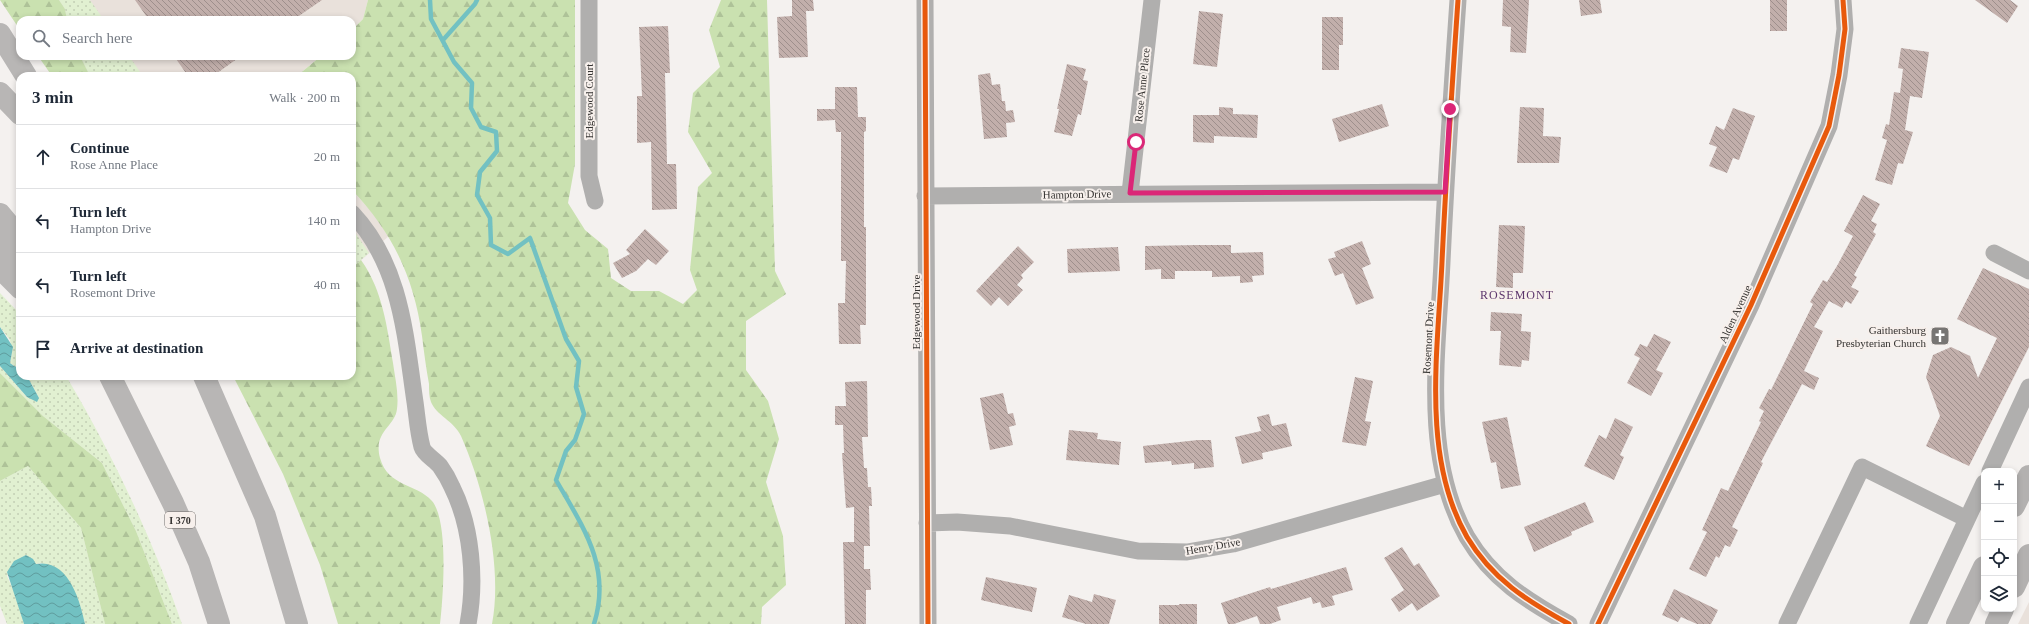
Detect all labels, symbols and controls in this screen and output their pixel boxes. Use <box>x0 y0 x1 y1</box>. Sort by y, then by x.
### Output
search box <box>16 16 356 60</box>
icon: search <box>30 27 52 49</box>
text: Search here <box>62 30 132 46</box>
street label: Rose Anne Place <box>1132 47 1152 123</box>
street label: Edgewood Court <box>583 64 595 138</box>
text: 3 min <box>32 88 73 107</box>
text: Walk · 200 m <box>269 90 340 105</box>
route end <box>1441 100 1459 118</box>
route start <box>1127 133 1145 151</box>
text: Continue <box>70 140 129 156</box>
icon: ahead <box>32 146 54 168</box>
text: 20 m <box>314 149 340 164</box>
text: Rose Anne Place <box>70 157 158 172</box>
street label: Hampton Drive <box>1043 187 1112 201</box>
text: Turn left <box>70 204 127 220</box>
icon: left <box>32 210 54 232</box>
text: 140 m <box>307 213 340 228</box>
text: Hampton Drive <box>70 221 151 236</box>
text: Turn left <box>70 268 127 284</box>
icon: left <box>32 274 54 296</box>
street label: Edgewood Drive <box>910 274 922 349</box>
text: 40 m <box>314 277 340 292</box>
street label: Alden Avenue <box>1716 283 1754 345</box>
text: Rosemont Drive <box>70 285 156 300</box>
district label: ROSEMONT <box>1480 288 1554 302</box>
street label: Rosemont Drive <box>1420 301 1436 374</box>
place label: Gaithersburg Presbyterian Church <box>1836 324 1926 349</box>
church icon: Gaithersburg Presbyterian Church <box>1929 325 1951 347</box>
icon: arrive <box>32 338 54 360</box>
text: Arrive at destination <box>70 340 203 356</box>
map controls <box>1981 468 2017 612</box>
button: + <box>1981 468 2017 504</box>
button: − <box>1981 504 2017 540</box>
road number: I 370 <box>165 512 195 528</box>
street label: Henry Drive <box>1185 535 1241 557</box>
button: locate <box>1981 540 2017 576</box>
button: layers <box>1981 576 2017 612</box>

